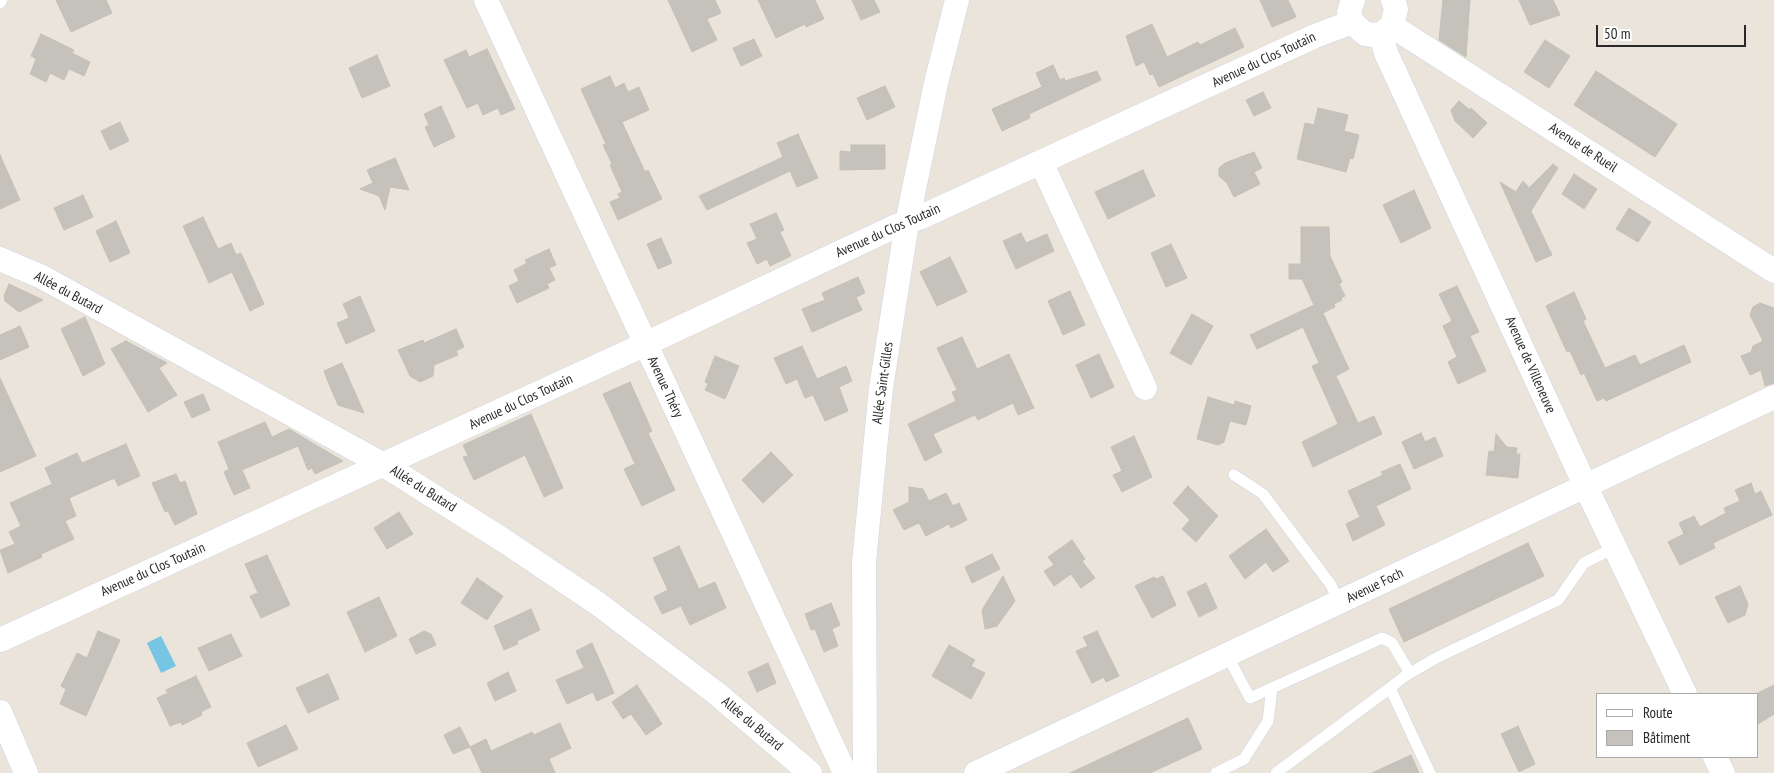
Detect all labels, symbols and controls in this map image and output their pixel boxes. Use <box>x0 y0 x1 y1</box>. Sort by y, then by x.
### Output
scale bar <box>1599 15 1749 47</box>
text: 50 m <box>1604 24 1630 43</box>
street label: Avenue du Clos Toutain <box>1209 29 1319 91</box>
street label: Avenue de Rueil <box>1546 120 1620 176</box>
street label: Avenue du Clos Toutain <box>833 200 943 262</box>
street label: Allée du Butard <box>31 268 105 318</box>
street label: Avenue de Villeneuve <box>1501 314 1559 416</box>
street label: Allée Saint-Gilles <box>869 341 897 425</box>
street label: Avenue Théry <box>644 354 686 420</box>
street label: Avenue du Clos Toutain <box>466 371 576 433</box>
street label: Allée du Butard <box>387 462 459 516</box>
street label: Avenue du Clos Toutain <box>98 539 208 601</box>
street label: Avenue Foch <box>1344 565 1406 607</box>
legend <box>1596 693 1759 758</box>
street label: Allée du Butard <box>718 694 786 754</box>
text: Route <box>1643 703 1673 722</box>
text: Bâtiment <box>1643 728 1690 747</box>

